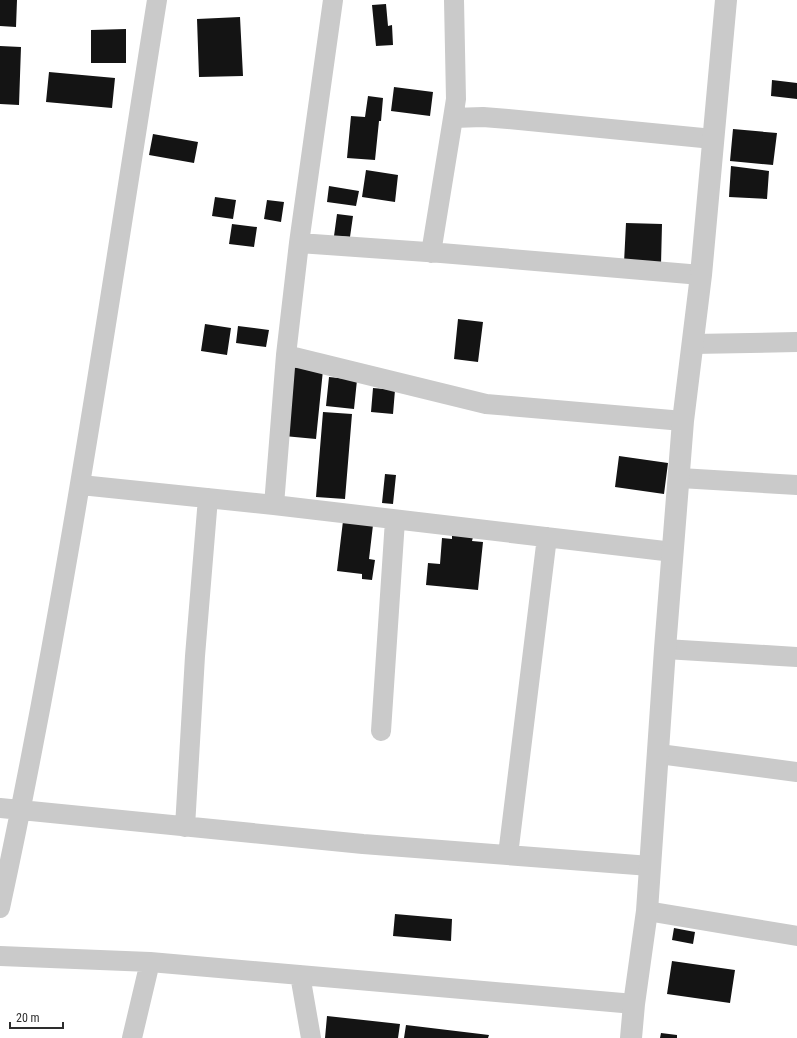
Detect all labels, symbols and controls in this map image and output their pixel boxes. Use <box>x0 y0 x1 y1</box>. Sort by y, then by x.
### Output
scale bar <box>10 1004 63 1030</box>
text: 20 m <box>16 1011 40 1025</box>

